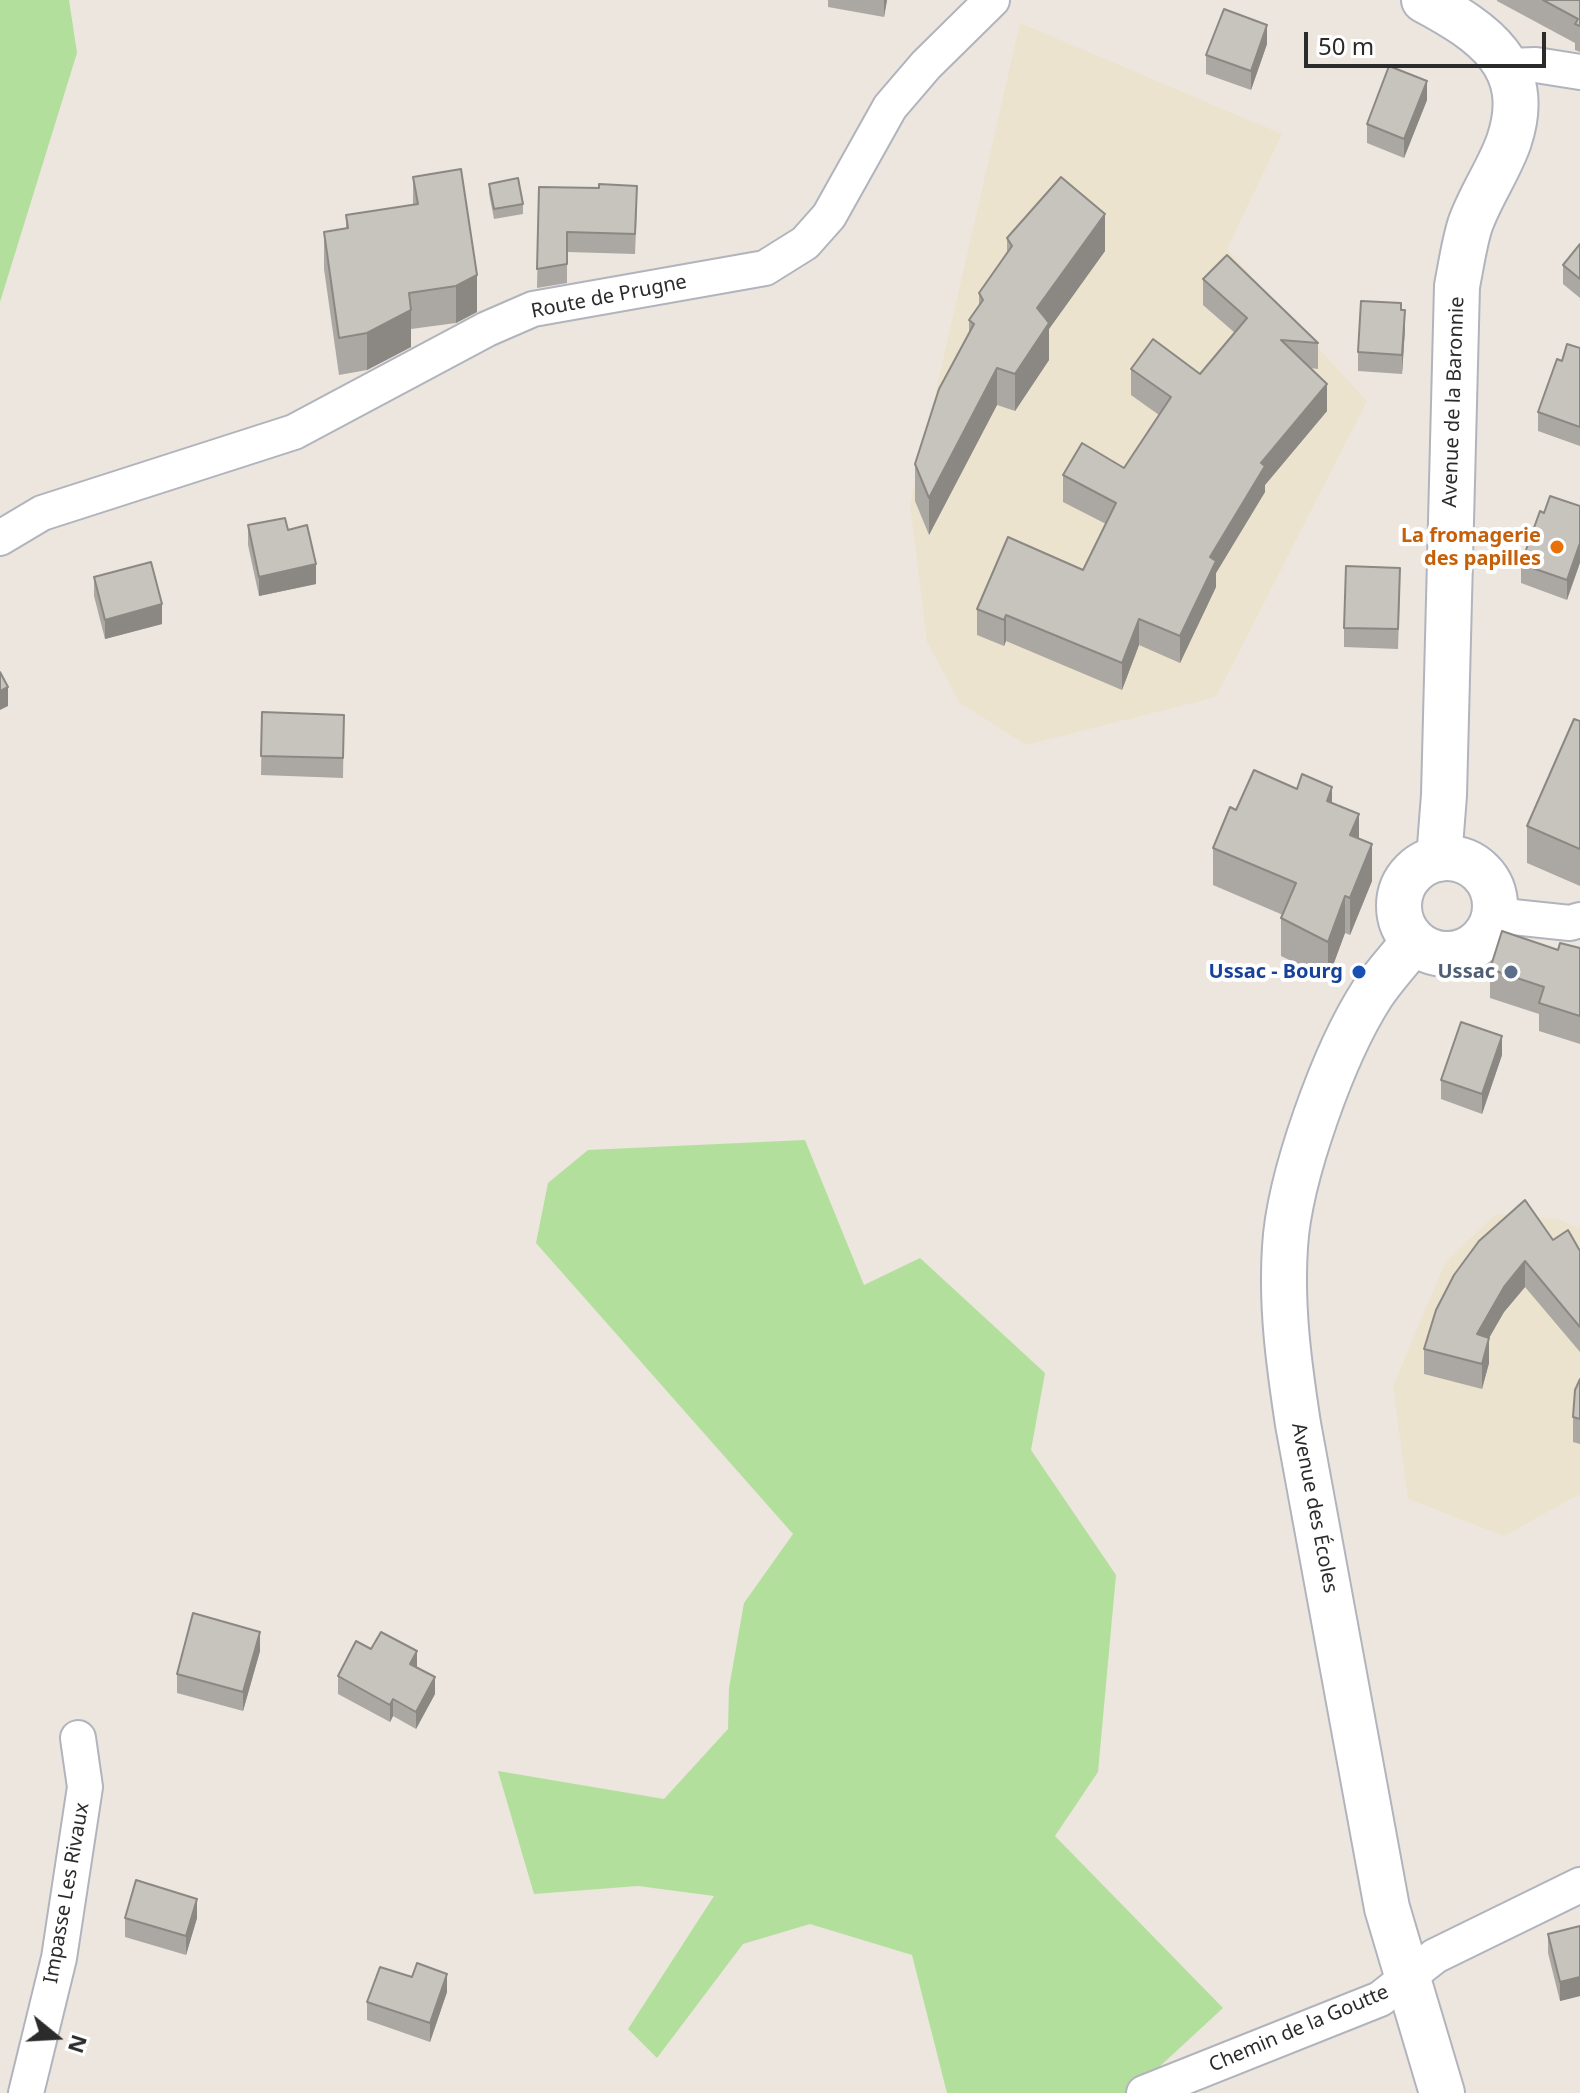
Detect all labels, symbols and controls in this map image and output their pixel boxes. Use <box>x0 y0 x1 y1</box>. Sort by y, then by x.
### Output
scale bar <box>1308 16 1550 66</box>
text: 50 m <box>1318 29 1374 62</box>
street label: Route de Prugne <box>529 270 689 324</box>
street label: Avenue de la Baronnie <box>1438 296 1470 508</box>
place label: La fromagerie des papilles <box>1401 524 1541 571</box>
marker: La fromagerie des papilles <box>1548 538 1566 556</box>
place label: Ussac - Bourg <box>1209 960 1343 984</box>
place label: Ussac <box>1438 960 1495 984</box>
marker: Ussac - Bourg <box>1350 963 1368 981</box>
marker: Ussac <box>1502 963 1520 981</box>
street label: Avenue des Écoles <box>1286 1421 1342 1595</box>
street label: Impasse Les Rivaux <box>39 1801 95 1985</box>
street label: Chemin de la Goutte <box>1206 1980 1392 2078</box>
north arrow <box>16 1997 96 2077</box>
text: N <box>62 2031 96 2058</box>

